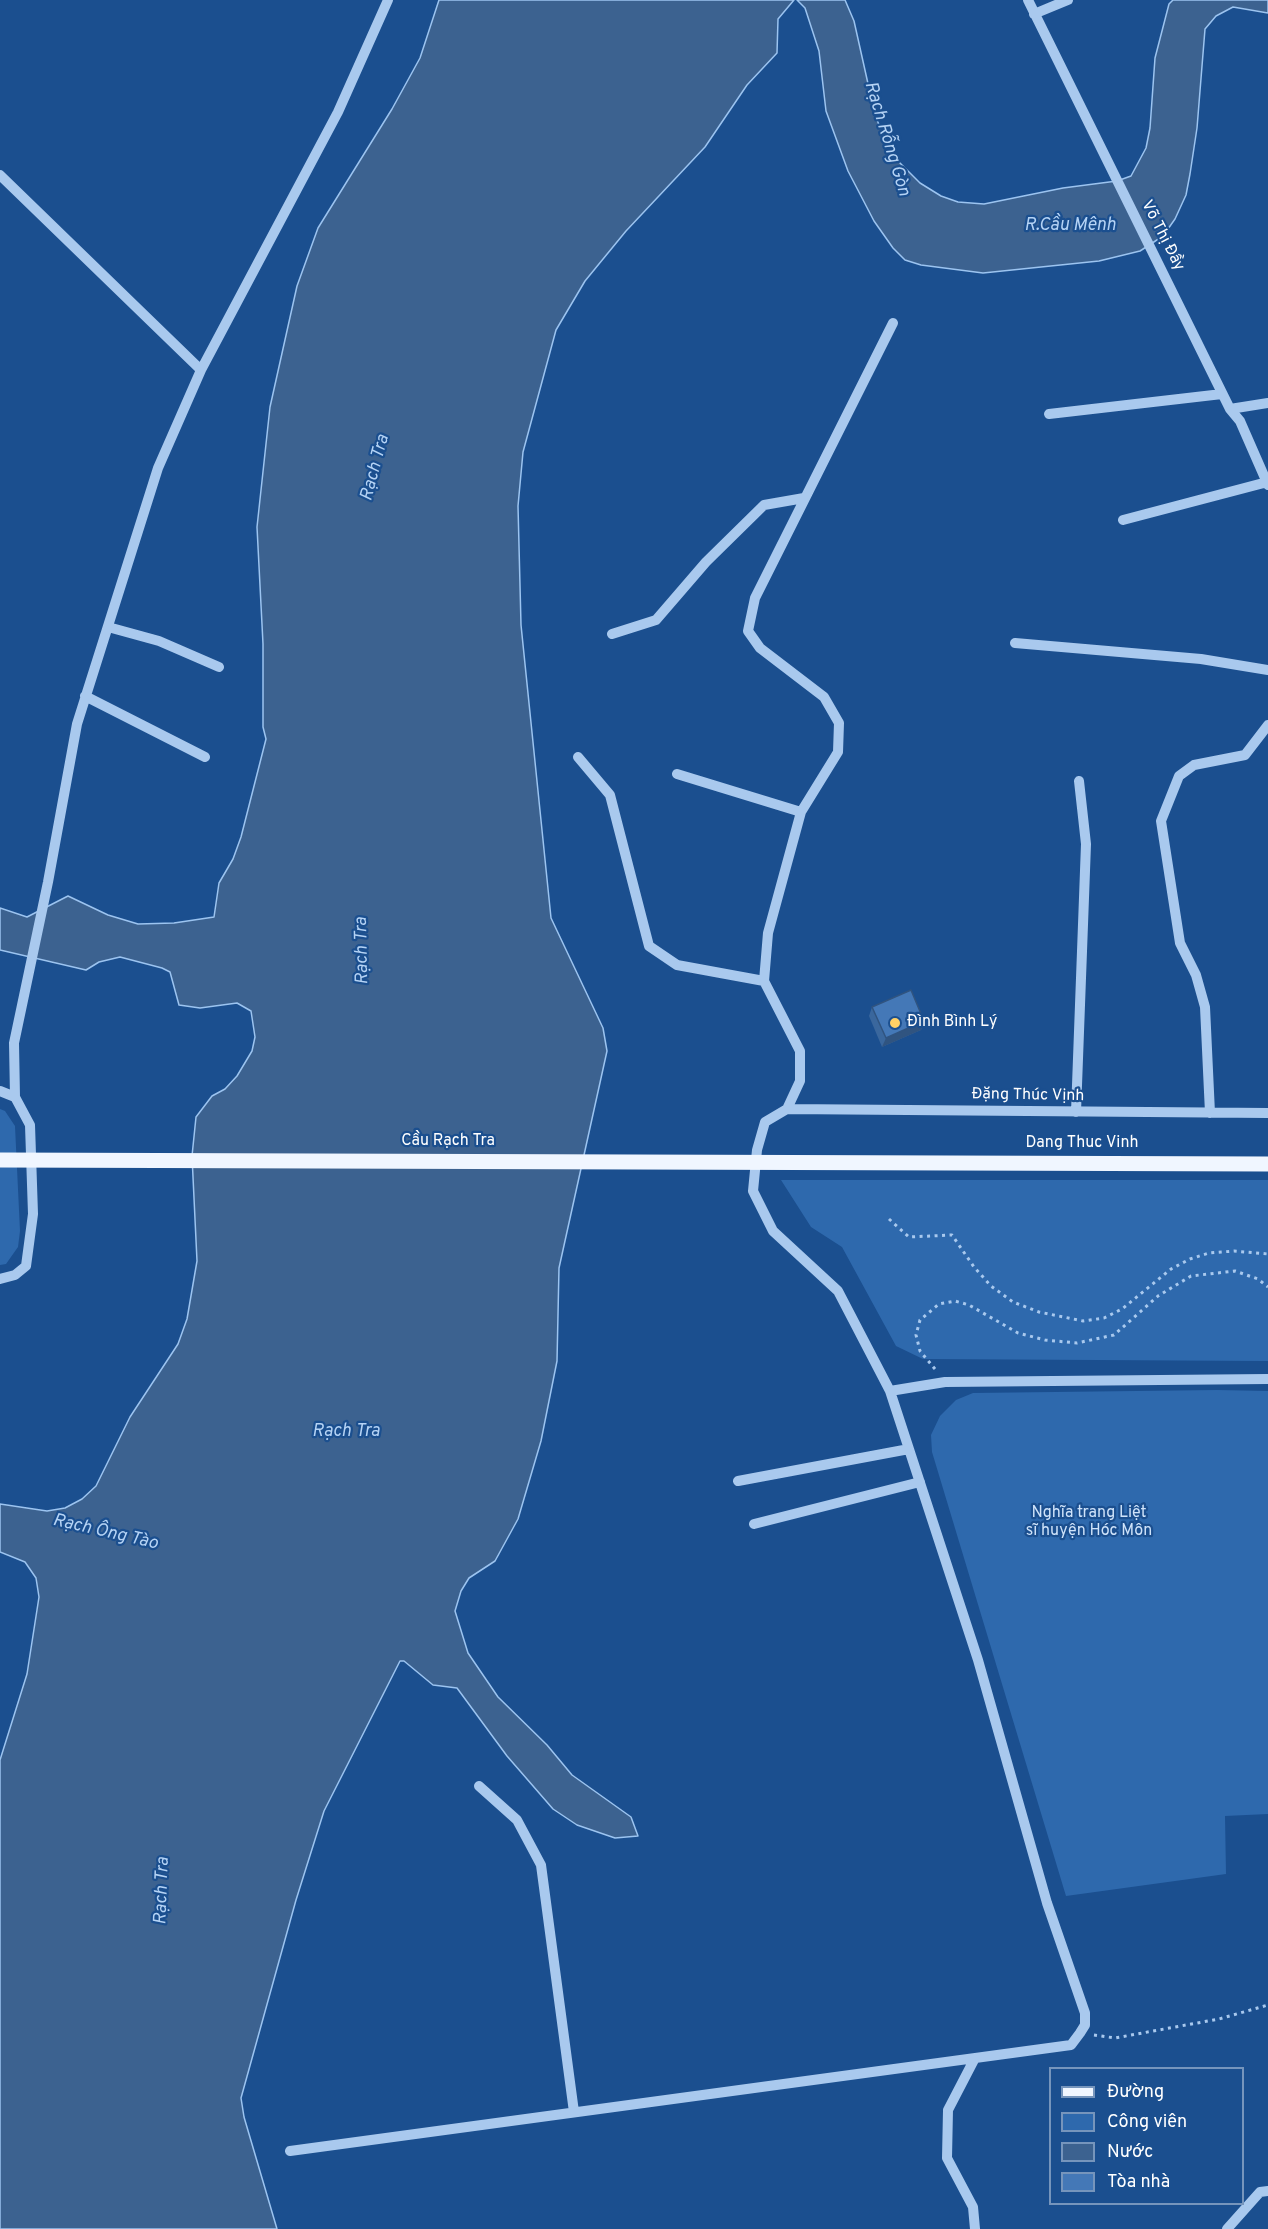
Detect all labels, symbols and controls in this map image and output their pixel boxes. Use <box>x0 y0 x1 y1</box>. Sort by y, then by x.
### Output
water label: Rạch Rỗng Gòn <box>858 79 914 199</box>
street label: Võ Thị Đầy <box>1136 198 1188 274</box>
water label: R.Cầu Mênh <box>1024 215 1116 237</box>
water label: Rạch Tra <box>357 432 395 504</box>
water label: Rạch Tra <box>352 917 374 985</box>
place label: Đình Bình Lý <box>907 1013 997 1033</box>
marker: Đình Bình Lý <box>888 1016 902 1030</box>
street label: Đặng Thúc Vịnh <box>971 1085 1085 1107</box>
street label: Cầu Rạch Tra <box>401 1132 495 1152</box>
street label: Dang Thuc Vinh <box>1026 1134 1138 1154</box>
water label: Rạch Tra <box>312 1421 380 1443</box>
park label: Nghĩa trang Liệt sĩ huyện Hóc Môn <box>1026 1504 1152 1542</box>
water label: Rạch Ông Tào <box>50 1510 160 1556</box>
water label: Rạch Tra <box>151 1857 175 1925</box>
legend <box>1049 2067 1244 2205</box>
text: Đường <box>1107 2081 1164 2104</box>
text: Công viên <box>1107 2111 1187 2134</box>
text: Nước <box>1107 2141 1153 2164</box>
text: Tòa nhà <box>1107 2171 1170 2194</box>

